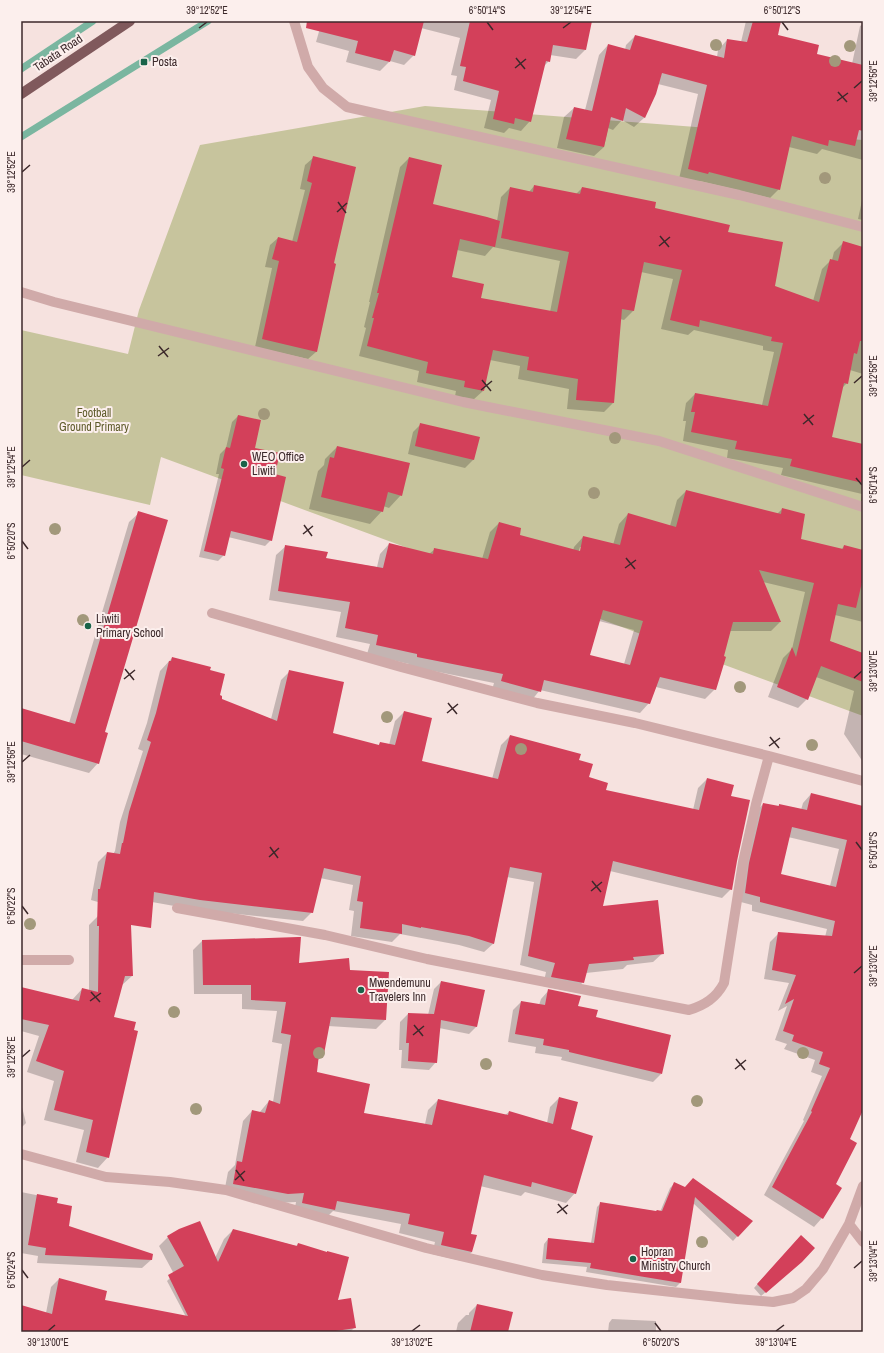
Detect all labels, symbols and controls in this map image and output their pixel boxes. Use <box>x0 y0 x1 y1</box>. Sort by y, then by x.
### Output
text: 39°12'52"E <box>186 4 228 17</box>
text: 6°50'14"S <box>469 4 506 17</box>
text: 39°12'54"E <box>550 4 592 17</box>
text: 6°50'12"S <box>764 4 801 17</box>
street label: Tabata Road <box>30 31 86 75</box>
place label: Posta <box>152 54 178 70</box>
marker: Posta <box>139 57 149 67</box>
text: 39°12'56"E <box>867 60 880 102</box>
text: 39°12'52"E <box>5 151 18 193</box>
text: 39°12'58"E <box>867 355 880 397</box>
park label: Football Ground Primary <box>59 405 129 435</box>
text: 39°12'54"E <box>5 446 18 488</box>
place label: WEO Office Liwiti <box>252 449 304 479</box>
marker: WEO Office Liwiti <box>239 459 249 469</box>
text: 6°50'14"S <box>867 466 880 503</box>
text: 6°50'20"S <box>5 522 18 559</box>
place label: Liwiti Primary School <box>96 611 163 641</box>
marker: Liwiti Primary School <box>83 621 93 631</box>
text: 39°13'00"E <box>867 650 880 692</box>
text: 39°12'56"E <box>5 741 18 783</box>
text: 6°50'16"S <box>867 831 880 868</box>
text: 6°50'22"S <box>5 887 18 924</box>
text: 39°13'02"E <box>867 945 880 987</box>
place label: Mwendemunu Travelers Inn <box>369 975 431 1005</box>
marker: Mwendemunu Travelers Inn <box>356 985 366 995</box>
text: 39°12'58"E <box>5 1036 18 1078</box>
text: 39°13'04"E <box>867 1240 880 1282</box>
place label: Hopran Ministry Church <box>641 1244 710 1274</box>
text: 6°50'24"S <box>5 1251 18 1288</box>
marker: Hopran Ministry Church <box>628 1254 638 1264</box>
text: 39°13'00"E <box>27 1336 69 1349</box>
text: 39°13'02"E <box>391 1336 433 1349</box>
text: 6°50'20"S <box>643 1336 680 1349</box>
text: 39°13'04"E <box>755 1336 797 1349</box>

